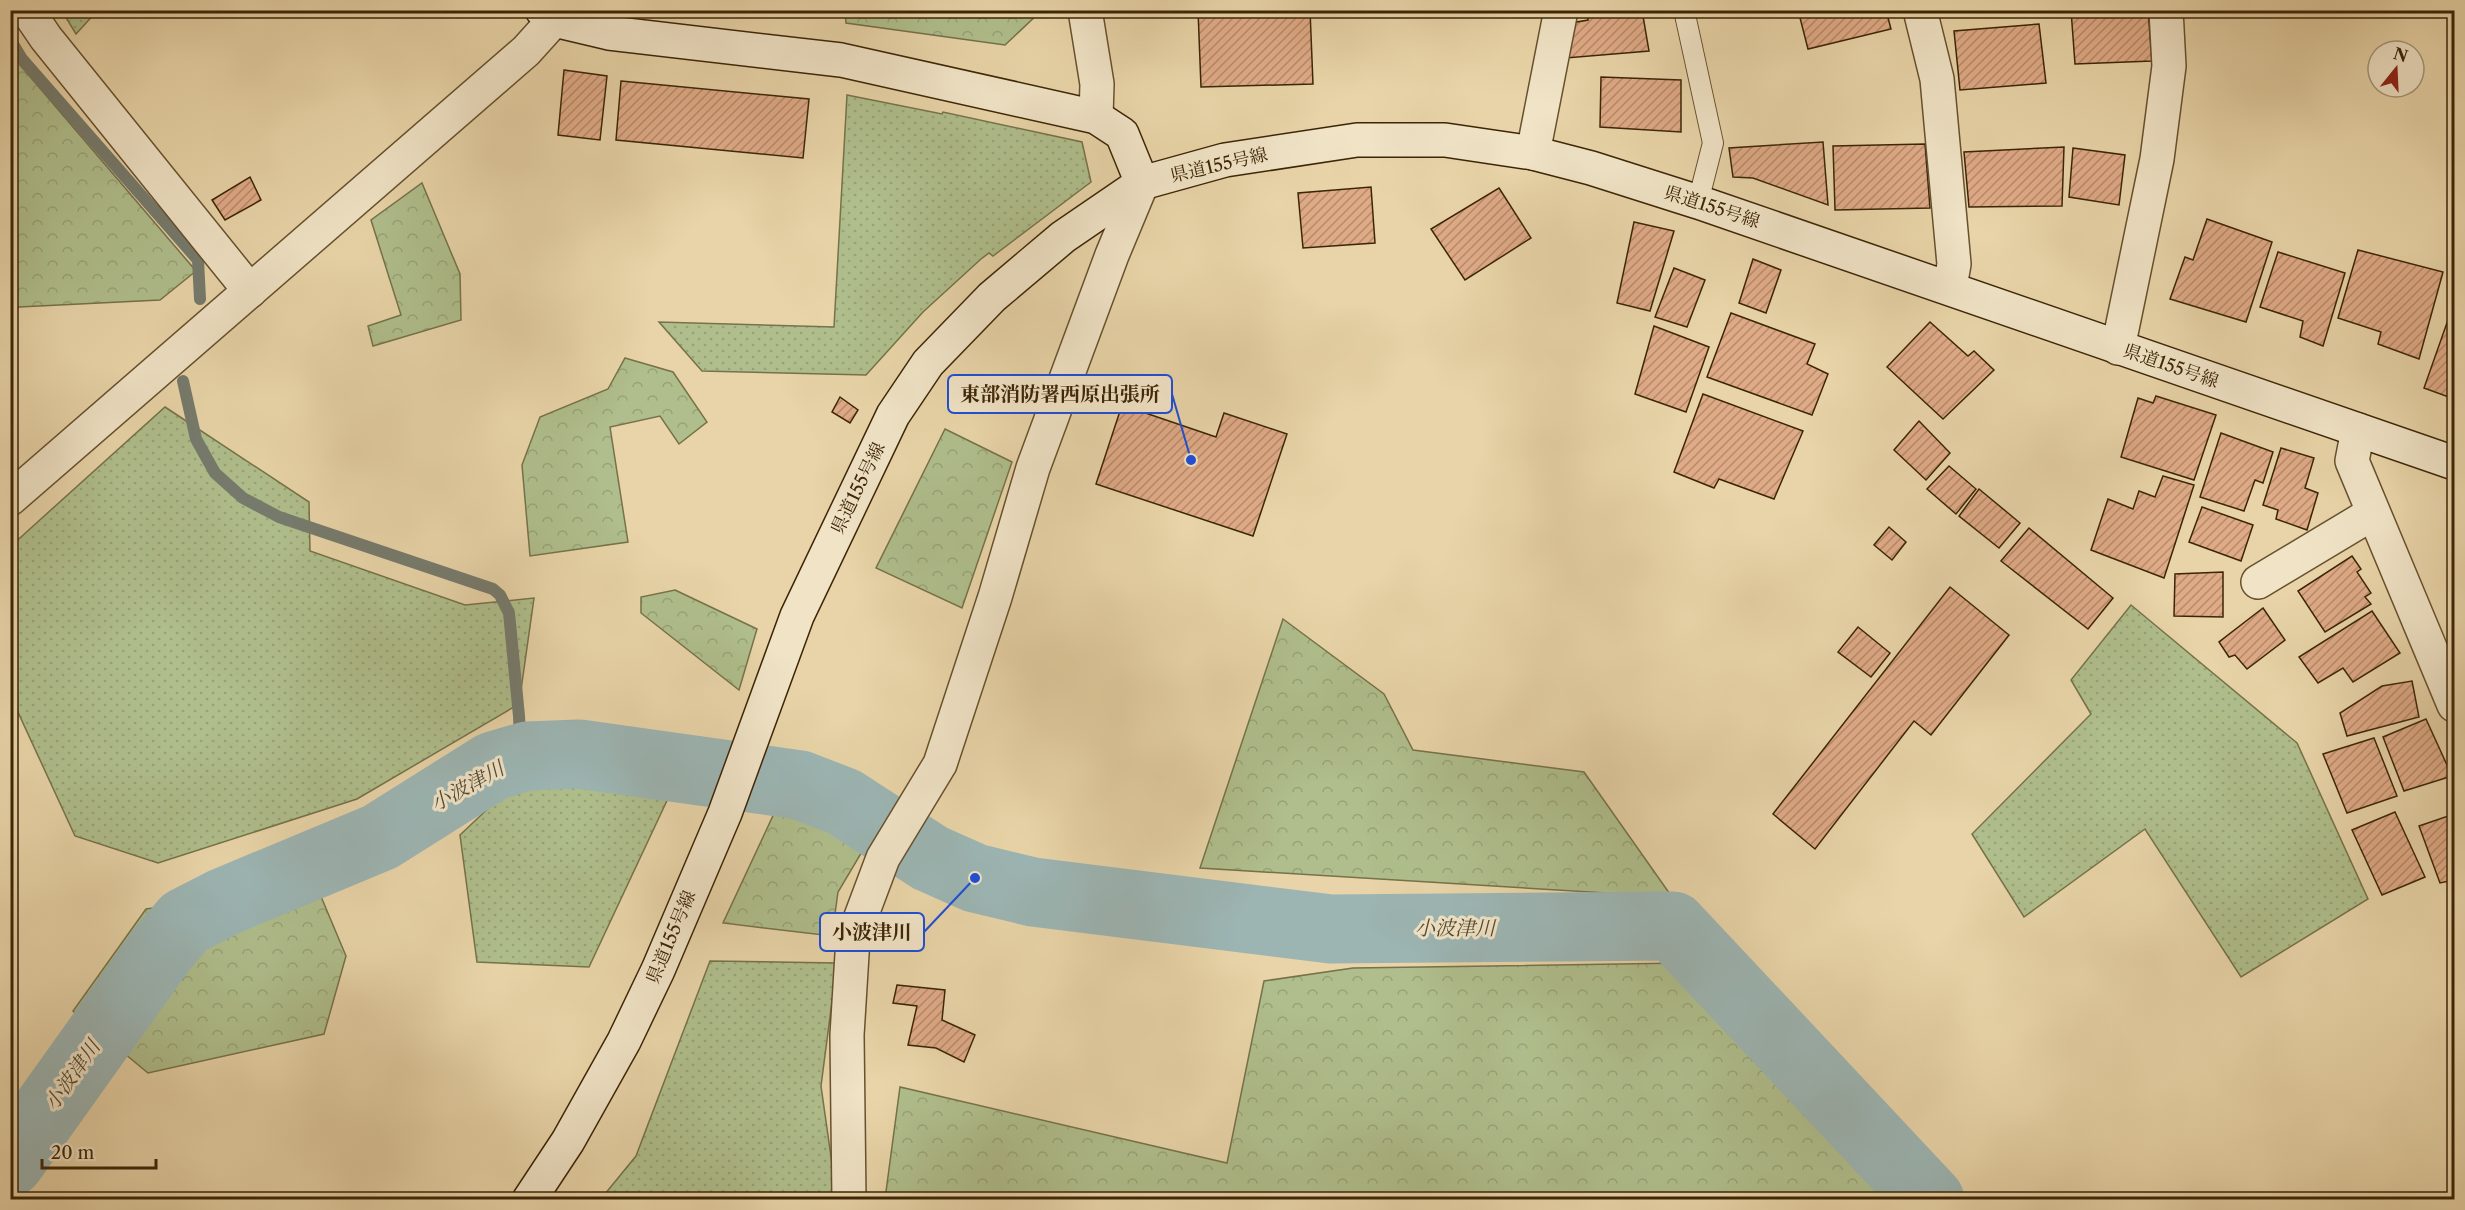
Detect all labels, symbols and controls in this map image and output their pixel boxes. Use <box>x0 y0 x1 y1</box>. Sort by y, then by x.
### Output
north arrow <box>2366 39 2426 99</box>
text: N <box>2391 43 2410 66</box>
street label: 県道155号線 <box>1168 143 1270 187</box>
street label: 県道155号線 <box>1661 181 1763 233</box>
street label: 県道155号線 <box>2121 339 2221 393</box>
callout: 東部消防署西原出張所 <box>948 375 1172 413</box>
text: 東部消防署西原出張所 <box>960 382 1160 406</box>
street label: 県道155号線 <box>826 439 890 537</box>
water label: 小波津川 <box>426 755 510 816</box>
street label: 県道155号線 <box>642 887 700 987</box>
callout: 小波津川 <box>820 913 924 951</box>
water label: 小波津川 <box>1415 916 1497 940</box>
text: 小波津川 <box>832 920 912 944</box>
water label: 小波津川 <box>39 1034 106 1115</box>
scale bar <box>42 1132 156 1170</box>
text: 20 m <box>51 1142 95 1164</box>

